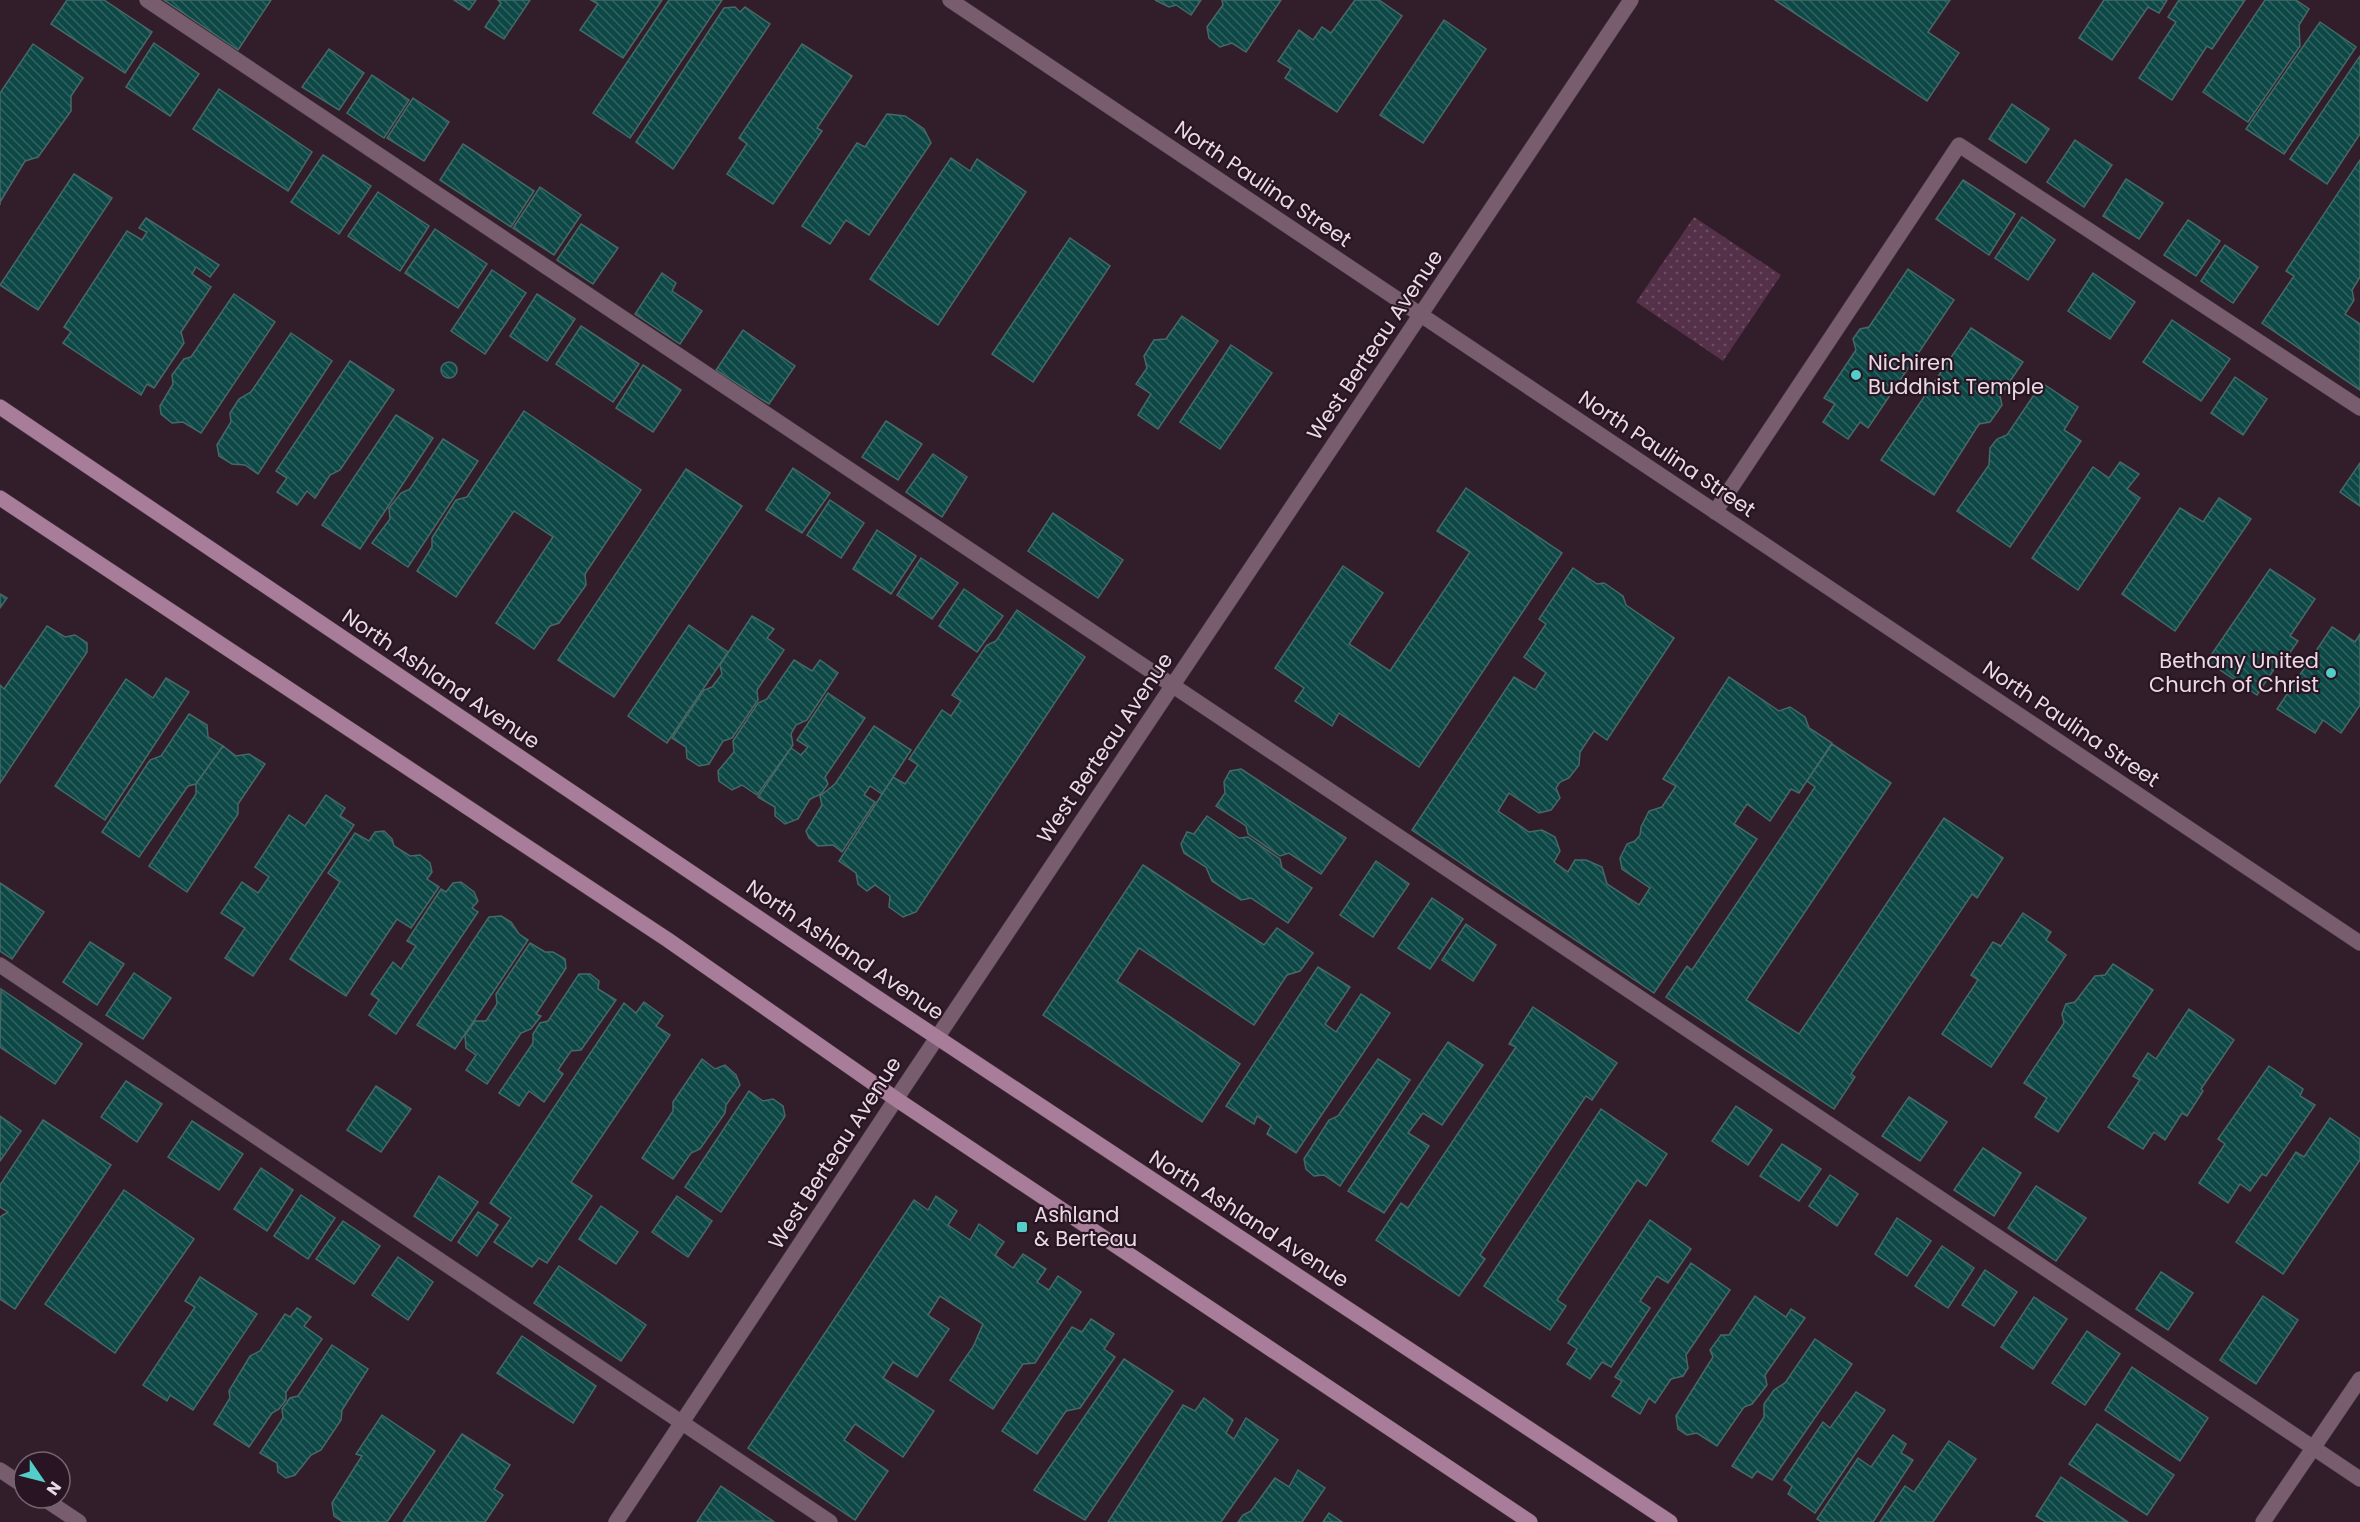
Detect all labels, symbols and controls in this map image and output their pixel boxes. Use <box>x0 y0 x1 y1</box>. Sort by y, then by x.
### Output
street label: North Paulina Street <box>1169 114 1357 254</box>
street label: West Berteau Avenue <box>1300 244 1449 446</box>
place label: Nichiren Buddhist Temple <box>1868 348 2044 401</box>
marker: Nichiren Buddhist Temple <box>1849 368 1863 382</box>
street label: North Paulina Street <box>1573 384 1761 524</box>
street label: North Ashland Avenue <box>337 601 546 756</box>
place label: Bethany United Church of Christ <box>2149 646 2319 699</box>
street label: West Berteau Avenue <box>1030 647 1179 849</box>
street label: North Paulina Street <box>1977 654 2165 794</box>
marker: Bethany United Church of Christ <box>2324 666 2338 680</box>
street label: North Ashland Avenue <box>741 872 950 1027</box>
street label: West Berteau Avenue <box>761 1051 908 1255</box>
street label: North Ashland Avenue <box>1144 1143 1355 1294</box>
place label: Ashland & Berteau <box>1034 1200 1137 1253</box>
marker: Ashland & Berteau <box>1015 1220 1029 1234</box>
north arrow <box>12 1450 72 1510</box>
text: N <box>41 1477 67 1500</box>

